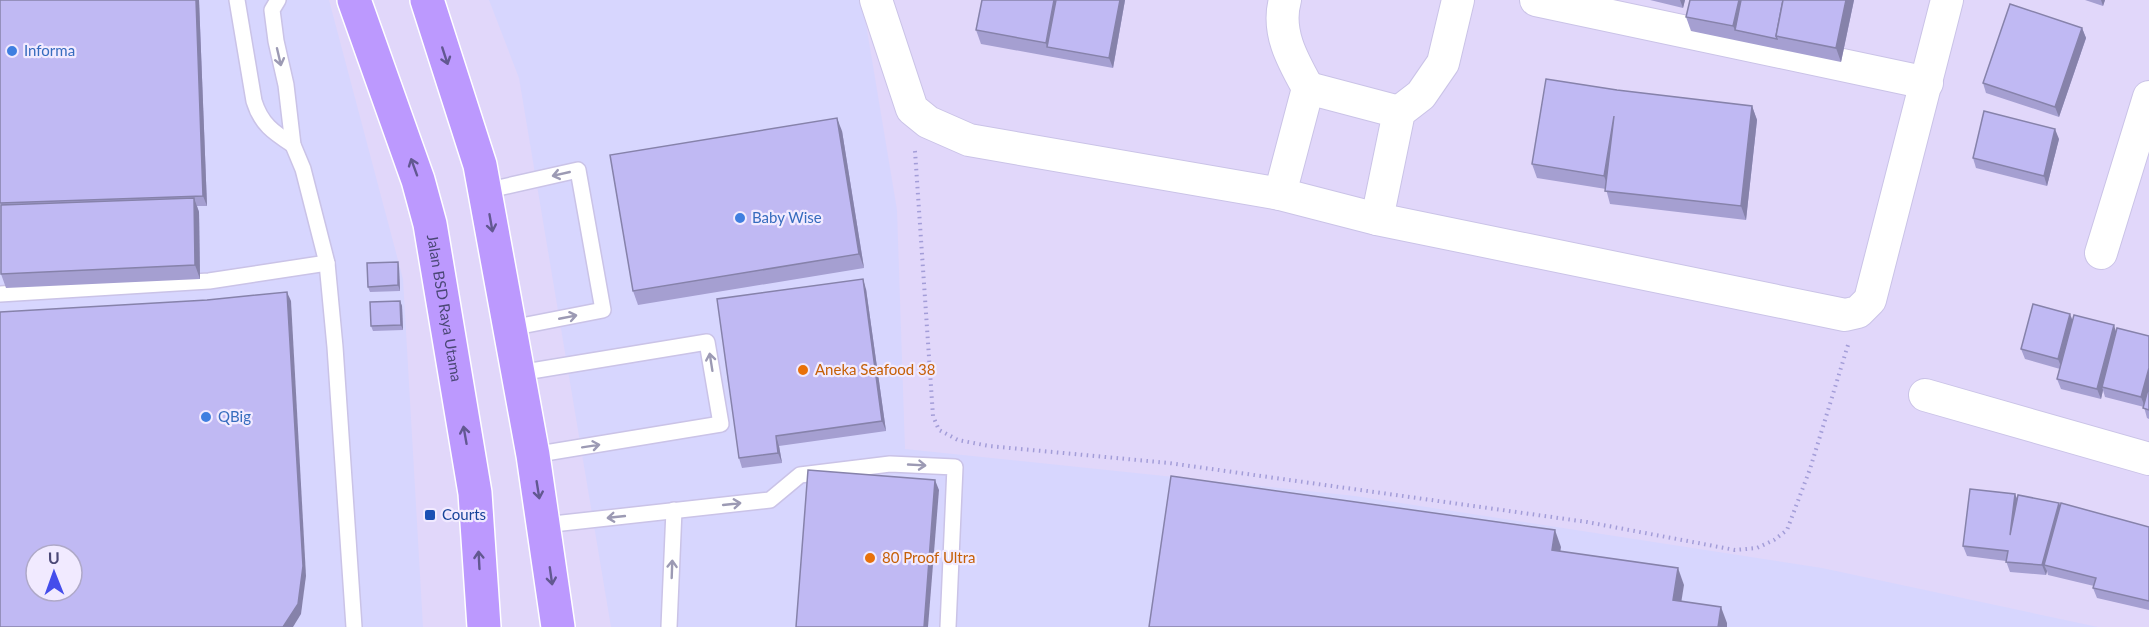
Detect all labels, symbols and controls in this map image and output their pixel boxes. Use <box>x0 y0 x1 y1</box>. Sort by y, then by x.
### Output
place label: Informa <box>24 41 75 59</box>
marker: Informa <box>5 44 19 58</box>
one-way arrow <box>440 46 451 65</box>
one-way arrow <box>274 47 286 66</box>
one-way arrow <box>407 159 418 177</box>
one-way arrow <box>552 168 571 180</box>
place label: Baby Wise <box>752 208 822 226</box>
marker: Baby Wise <box>733 211 747 225</box>
one-way arrow <box>486 212 497 232</box>
street label: Jalan BSD Raya Utama <box>424 233 466 383</box>
one-way arrow <box>558 311 577 322</box>
one-way arrow <box>705 352 716 372</box>
place label: Aneka Seafood 38 <box>815 360 935 378</box>
marker: Aneka Seafood 38 <box>796 363 810 377</box>
place label: QBig <box>218 407 251 425</box>
marker: QBig <box>199 410 213 424</box>
one-way arrow <box>459 426 470 446</box>
one-way arrow <box>580 440 600 451</box>
one-way arrow <box>907 460 927 471</box>
one-way arrow <box>533 479 544 499</box>
one-way arrow <box>722 498 742 509</box>
place label: Courts <box>442 505 486 523</box>
marker: Courts <box>423 508 437 522</box>
one-way arrow <box>607 512 627 523</box>
north arrow <box>24 543 84 603</box>
text: U <box>48 548 60 567</box>
place label: 80 Proof Ultra <box>882 548 976 566</box>
one-way arrow <box>473 550 484 570</box>
marker: 80 Proof Ultra <box>863 551 877 565</box>
one-way arrow <box>666 559 677 579</box>
one-way arrow <box>545 565 556 585</box>

